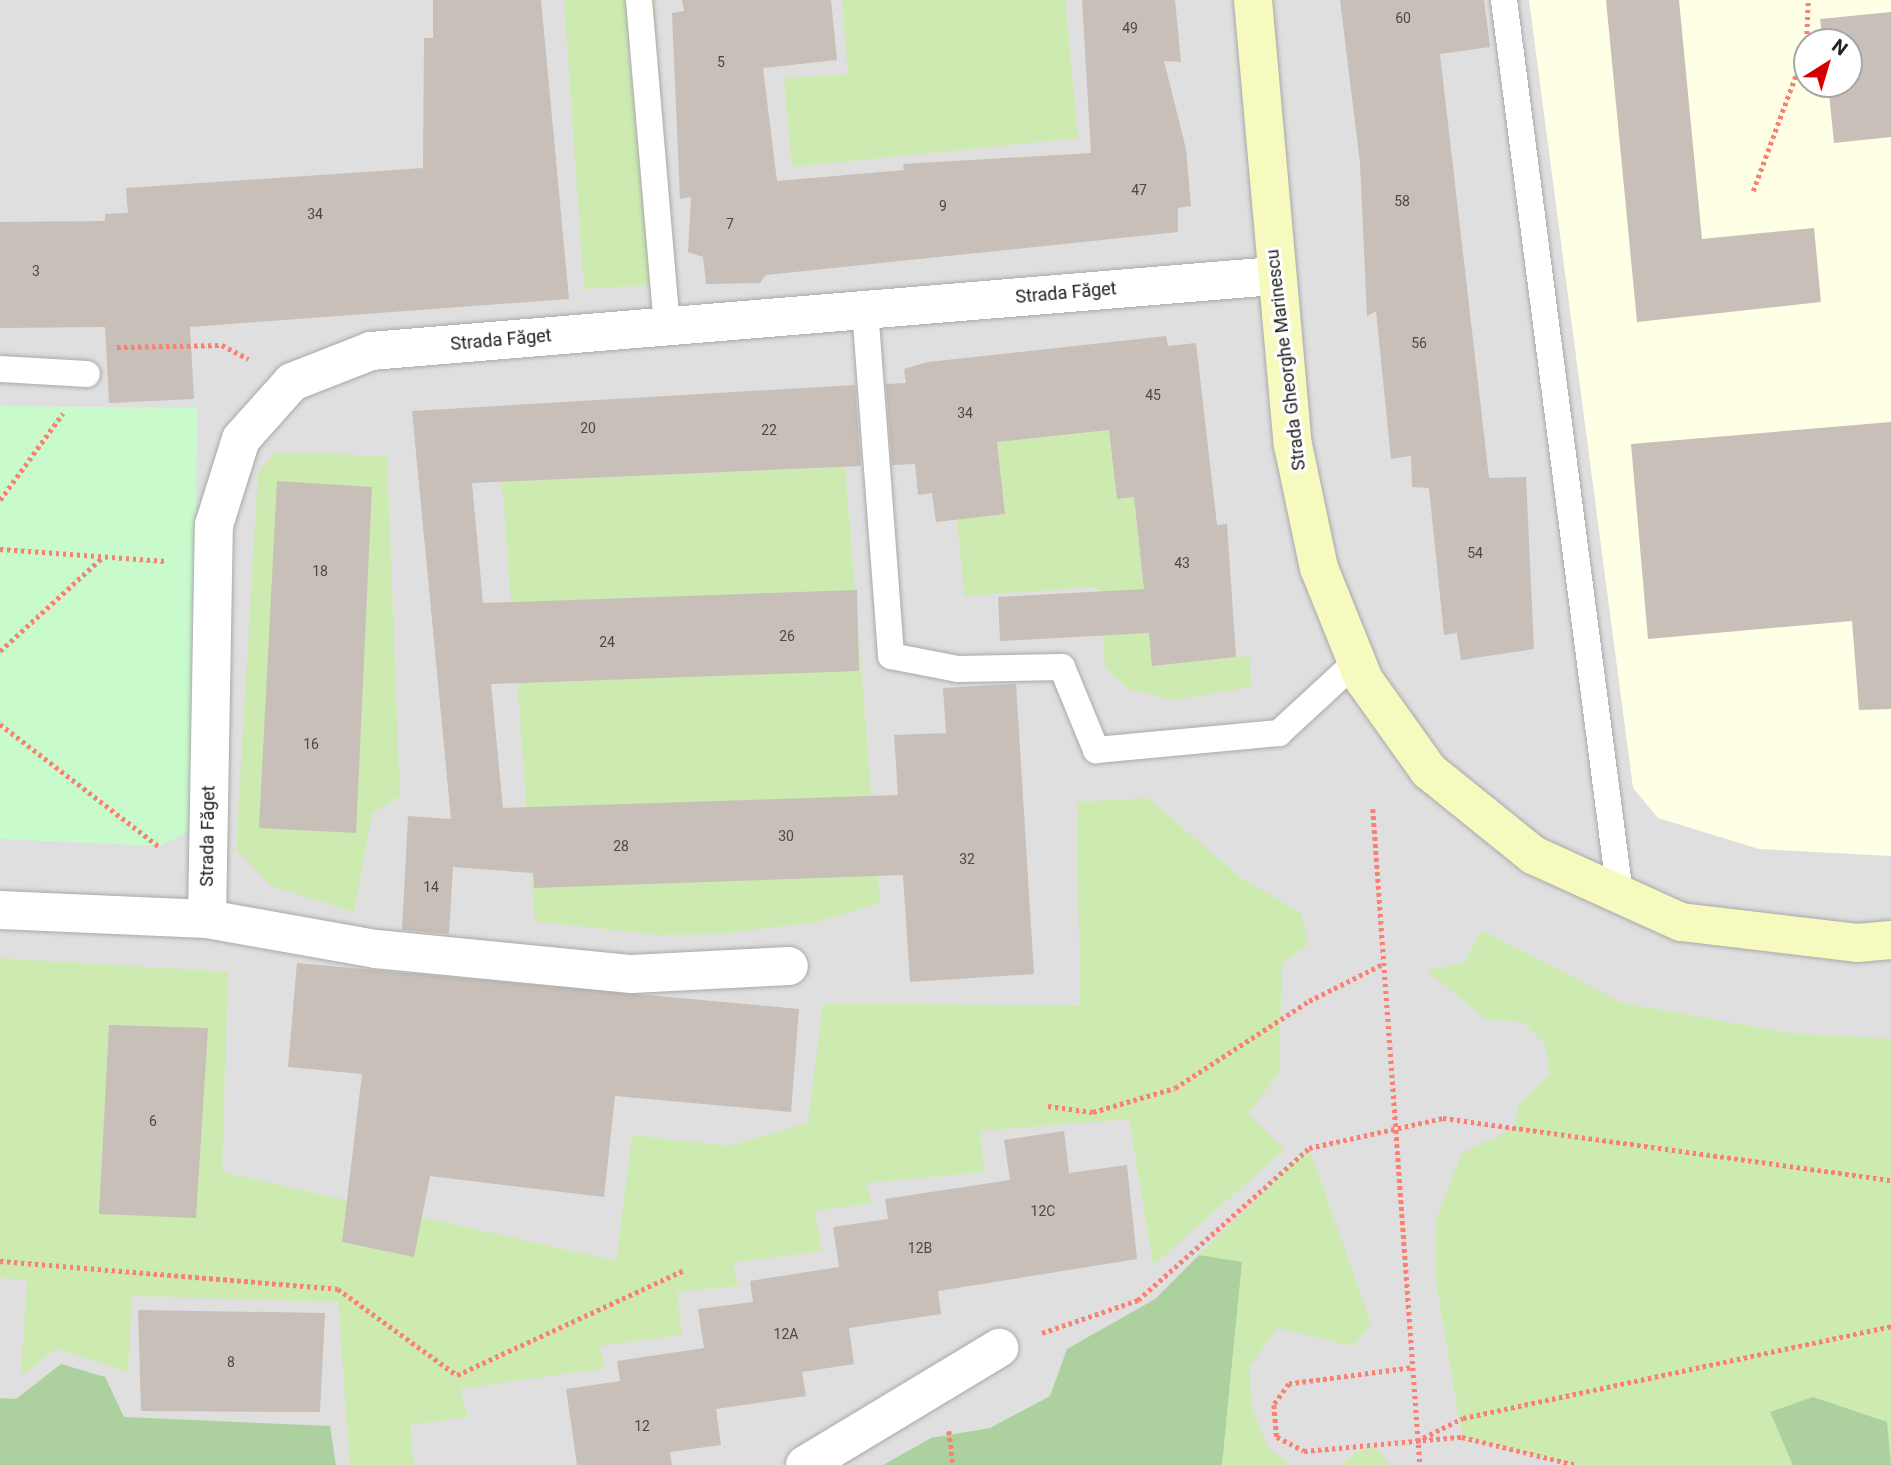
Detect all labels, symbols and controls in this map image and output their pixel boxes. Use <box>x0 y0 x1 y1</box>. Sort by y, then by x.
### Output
house number: 60 <box>1395 10 1411 26</box>
house number: 49 <box>1122 20 1138 36</box>
north arrow <box>1793 28 1863 98</box>
text: N <box>1827 34 1852 61</box>
house number: 5 <box>717 54 725 70</box>
house number: 47 <box>1131 182 1147 198</box>
house number: 58 <box>1394 193 1410 209</box>
house number: 9 <box>939 198 947 214</box>
house number: 34 <box>307 206 323 222</box>
house number: 7 <box>726 216 734 232</box>
street label: Strada Gheorghe Marinescu <box>1262 248 1310 472</box>
house number: 3 <box>32 263 40 279</box>
street label: Strada Făget <box>1014 278 1118 308</box>
street label: Strada Făget <box>449 325 553 355</box>
house number: 56 <box>1411 335 1427 351</box>
house number: 45 <box>1145 387 1161 403</box>
house number: 34 <box>957 405 973 421</box>
house number: 20 <box>580 420 596 436</box>
house number: 22 <box>761 422 777 438</box>
house number: 54 <box>1467 545 1483 561</box>
house number: 43 <box>1174 555 1190 571</box>
house number: 18 <box>312 563 328 579</box>
house number: 26 <box>779 628 795 644</box>
house number: 24 <box>599 634 615 650</box>
house number: 16 <box>303 736 319 752</box>
street label: Strada Făget <box>196 785 220 887</box>
house number: 30 <box>778 828 794 844</box>
house number: 28 <box>613 838 629 854</box>
house number: 32 <box>959 851 975 867</box>
house number: 14 <box>423 879 439 895</box>
house number: 6 <box>149 1113 157 1129</box>
house number: 12C <box>1031 1203 1055 1219</box>
house number: 12B <box>908 1240 932 1256</box>
house number: 12A <box>774 1326 798 1342</box>
house number: 8 <box>227 1354 235 1370</box>
house number: 12 <box>634 1418 650 1434</box>

